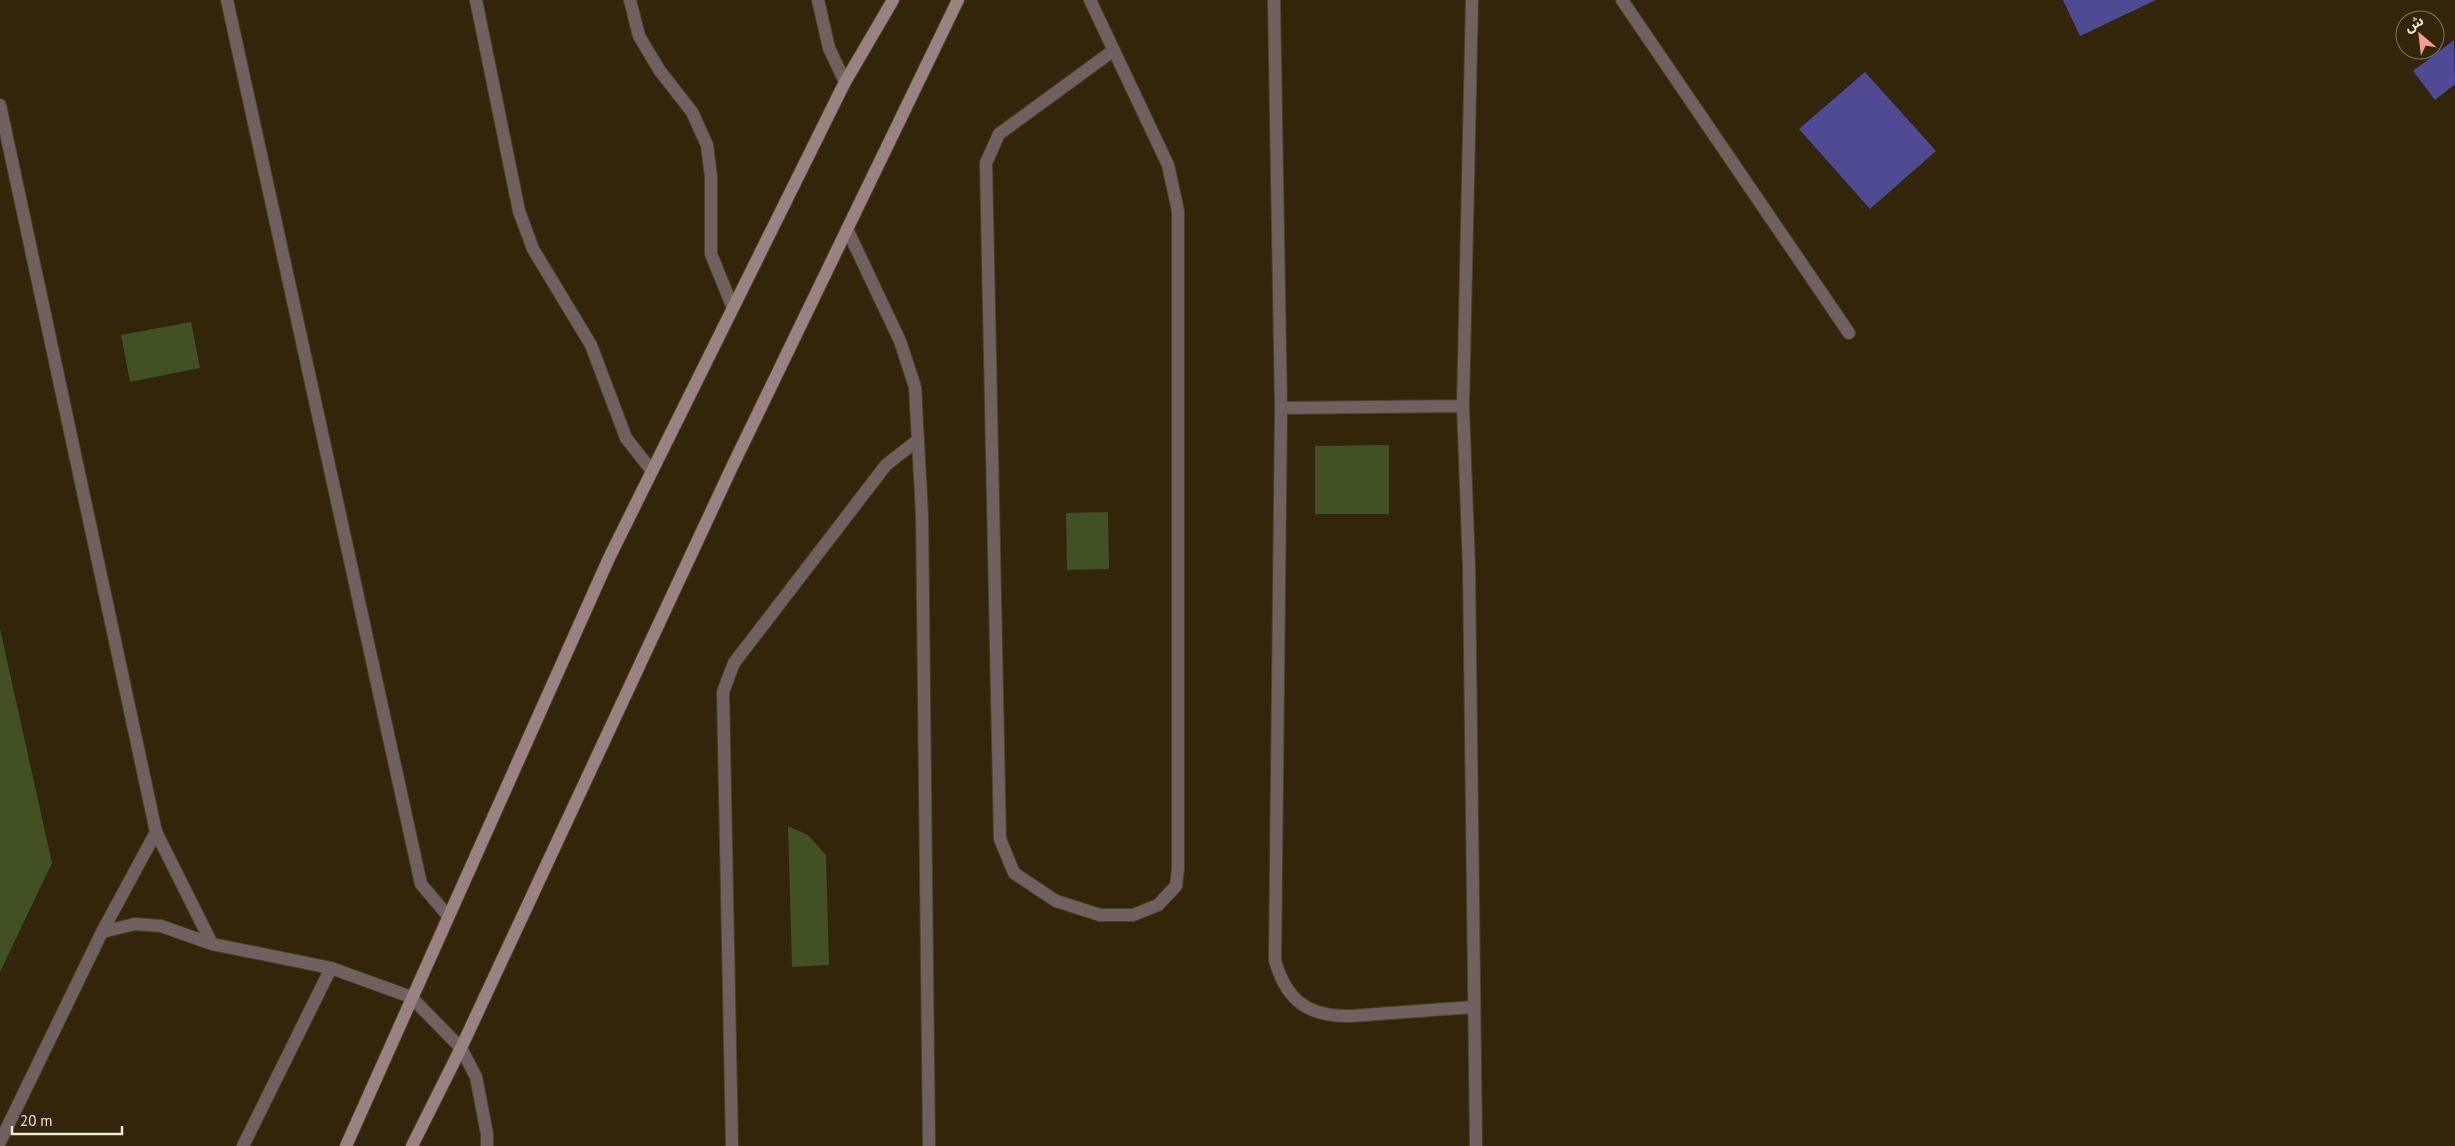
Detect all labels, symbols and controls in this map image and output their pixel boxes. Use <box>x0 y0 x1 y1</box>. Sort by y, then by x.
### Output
north arrow <box>2395 10 2445 60</box>
text: ش <box>2401 11 2427 36</box>
scale bar <box>12 1104 122 1136</box>
text: 20 m <box>20 1111 53 1130</box>

